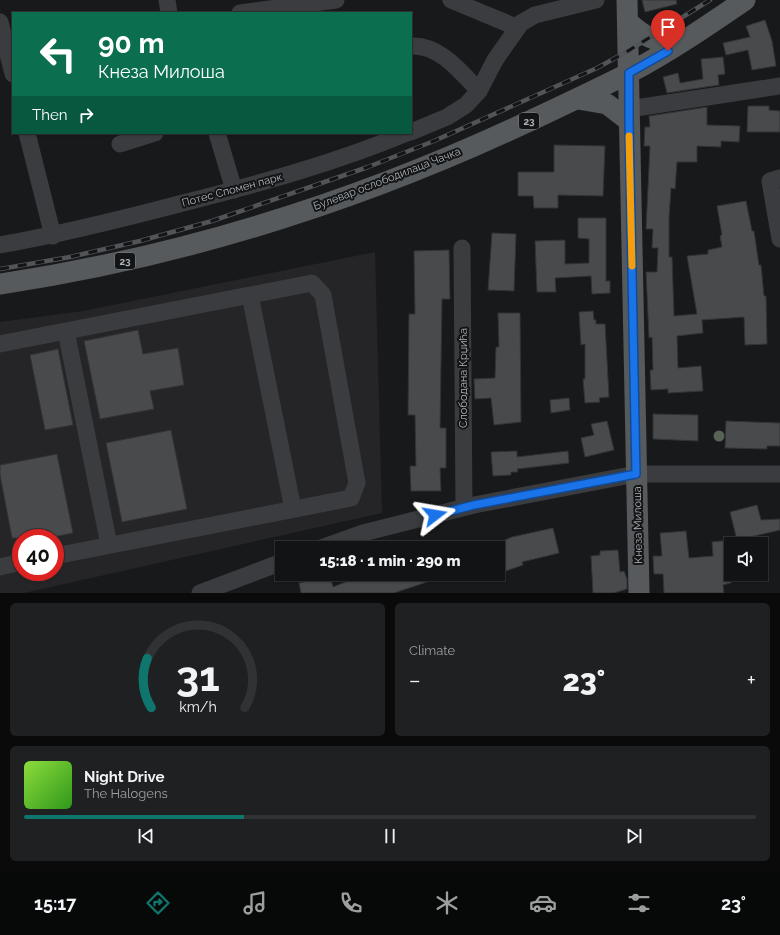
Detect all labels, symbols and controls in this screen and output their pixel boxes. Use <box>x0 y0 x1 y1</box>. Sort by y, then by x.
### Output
pin <box>651 10 685 51</box>
icon: arrive <box>657 16 679 38</box>
text: 90 m <box>98 27 164 60</box>
icon: left <box>32 28 84 80</box>
text: Кнеза Милоша <box>98 61 225 82</box>
icon: right <box>75 104 97 126</box>
text: Then <box>32 106 67 124</box>
road number: 23 <box>519 113 539 129</box>
street label: Булевар ослободилаца Чачка <box>312 145 462 213</box>
street label: Потес Спомен парк <box>180 170 284 210</box>
road number: 23 <box>115 253 135 269</box>
street label: Слободана Крџића <box>457 328 470 428</box>
street label: Кнеза Милоша <box>631 486 645 564</box>
position arrow <box>414 494 456 536</box>
speed limit sign: 40 <box>12 529 64 581</box>
map controls <box>724 537 768 581</box>
button: sound <box>724 537 768 581</box>
text: 15:18 · 1 min · 290 m <box>319 552 461 570</box>
text: Climate <box>409 643 455 658</box>
text: 31 <box>176 651 219 700</box>
text: 23° <box>562 663 605 698</box>
text: − <box>409 667 421 693</box>
text: + <box>747 667 756 693</box>
text: km/h <box>179 698 216 714</box>
text: Night Drive <box>84 768 164 786</box>
text: The Halogens <box>84 786 168 801</box>
icon: previous <box>135 825 157 847</box>
icon: pause <box>379 825 401 847</box>
icon: next <box>623 825 645 847</box>
icon: directions <box>144 889 172 917</box>
icon: music <box>241 889 269 917</box>
icon: phone <box>337 889 365 917</box>
icon: climate <box>433 889 461 917</box>
icon: car <box>529 889 557 917</box>
icon: filters <box>625 889 653 917</box>
text: 15:17 <box>34 893 76 914</box>
text: 23° <box>721 893 746 914</box>

